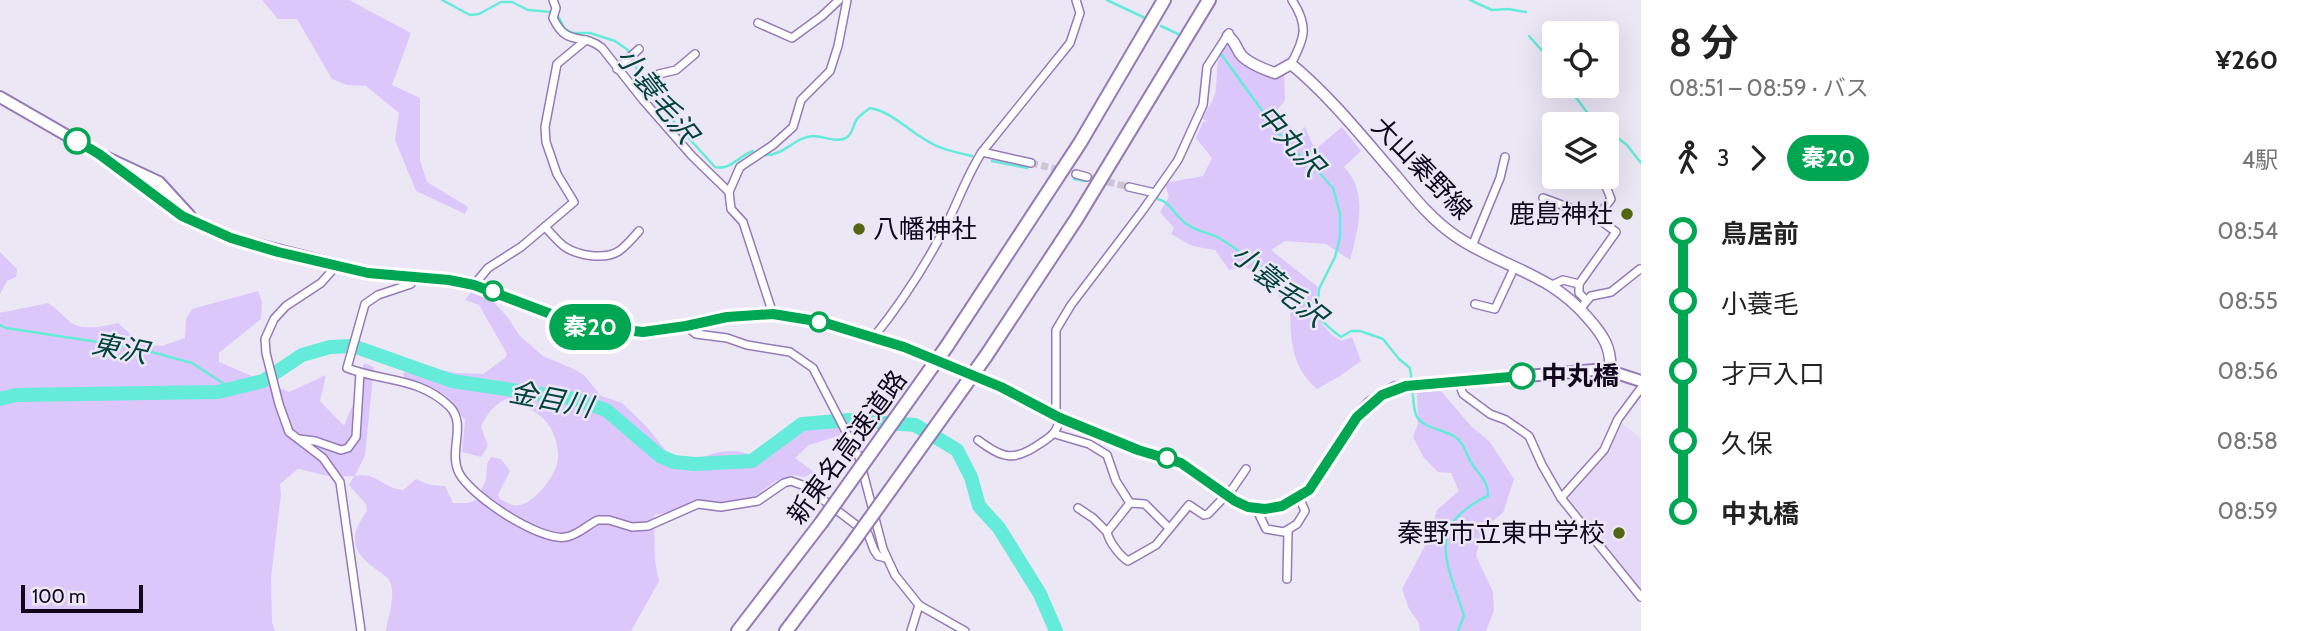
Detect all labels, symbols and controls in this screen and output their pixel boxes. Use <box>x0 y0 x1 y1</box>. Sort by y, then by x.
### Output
text: 8 分 <box>1669 19 1739 66</box>
map controls <box>1542 21 1619 189</box>
button: locate <box>1542 21 1619 98</box>
water label: 小蓑毛沢 <box>609 40 707 153</box>
text: ¥260 <box>2216 44 2278 76</box>
text: 08:51 – 08:59 · バス <box>1669 74 1869 102</box>
water label: 中丸沢 <box>1249 97 1333 186</box>
street label: 大山秦野線 <box>1365 110 1479 226</box>
button: layers <box>1542 112 1619 189</box>
unlabelled marker <box>64 128 90 154</box>
icon: walk <box>1669 139 1707 177</box>
icon: forward <box>1739 139 1777 177</box>
text: 秦20 <box>1801 143 1855 172</box>
text: 3 <box>1717 144 1729 172</box>
text: 4駅 <box>2242 146 2278 174</box>
place label: 鹿島神社 <box>1509 198 1613 230</box>
marker: 鹿島神社 <box>1619 206 1635 222</box>
place label: 八幡神社 <box>873 213 977 245</box>
text: 08:54 <box>2217 217 2278 245</box>
text: 鳥居前 <box>1721 218 1799 250</box>
marker: 八幡神社 <box>851 221 867 237</box>
water label: 小蓑毛沢 <box>1225 237 1336 336</box>
unlabelled marker <box>483 281 503 301</box>
text: 08:55 <box>2218 287 2278 315</box>
text: 小蓑毛 <box>1721 288 1799 320</box>
line badge: 秦20 <box>550 304 630 350</box>
text: 秦20 <box>563 312 617 341</box>
unlabelled marker <box>809 312 829 332</box>
water label: 東沢 <box>89 326 155 371</box>
text: 08:56 <box>2218 357 2278 385</box>
text: 才戸入口 <box>1721 358 1825 390</box>
place label: 中丸橋 <box>1541 360 1619 392</box>
marker: 中丸橋 <box>1509 363 1535 389</box>
street label: 新東名高速道路 <box>781 364 913 530</box>
water label: 金目川 <box>507 374 598 424</box>
text: 08:58 <box>2217 427 2278 455</box>
text: 久保 <box>1721 428 1773 460</box>
unlabelled marker <box>1157 448 1177 468</box>
text: 08:59 <box>2218 497 2278 525</box>
text: 中丸橋 <box>1721 498 1799 530</box>
place label: 秦野市立東中学校 <box>1397 517 1605 549</box>
marker: 秦野市立東中学校 <box>1611 525 1627 541</box>
scale bar <box>21 582 144 614</box>
text: 100 m <box>32 585 86 608</box>

